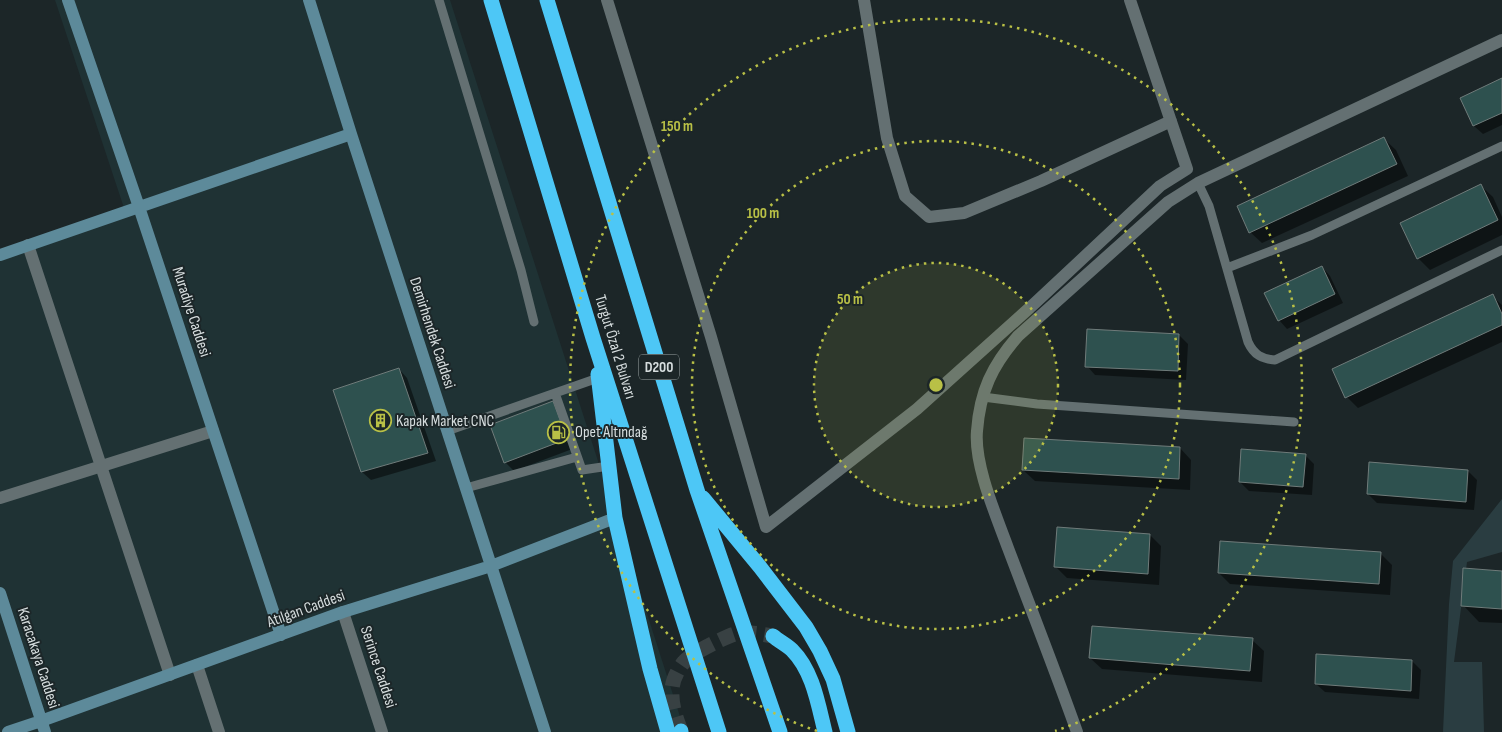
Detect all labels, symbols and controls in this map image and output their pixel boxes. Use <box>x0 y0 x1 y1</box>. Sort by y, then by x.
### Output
text: 150 m <box>661 117 693 136</box>
text: 100 m <box>747 204 779 223</box>
street label: Muradiye Caddesi <box>168 265 214 359</box>
street label: Demirhendek Caddesi <box>405 275 459 391</box>
text: 50 m <box>837 290 863 309</box>
street label: Turgut Özal 2 Bulvarı <box>590 293 640 401</box>
road number: D200 <box>639 354 679 380</box>
centre of rings <box>927 376 945 394</box>
building icon: Kapak Market CNC <box>368 409 392 433</box>
place label: Kapak Market CNC <box>396 412 495 431</box>
fuel station icon: Opet Altındağ <box>547 420 571 444</box>
place label: Opet Altındağ <box>575 423 647 442</box>
street label: Atılgan Caddesi <box>263 586 348 632</box>
street label: Karacakaya Caddesi <box>13 605 63 711</box>
street label: Serince Caddesi <box>356 624 400 710</box>

